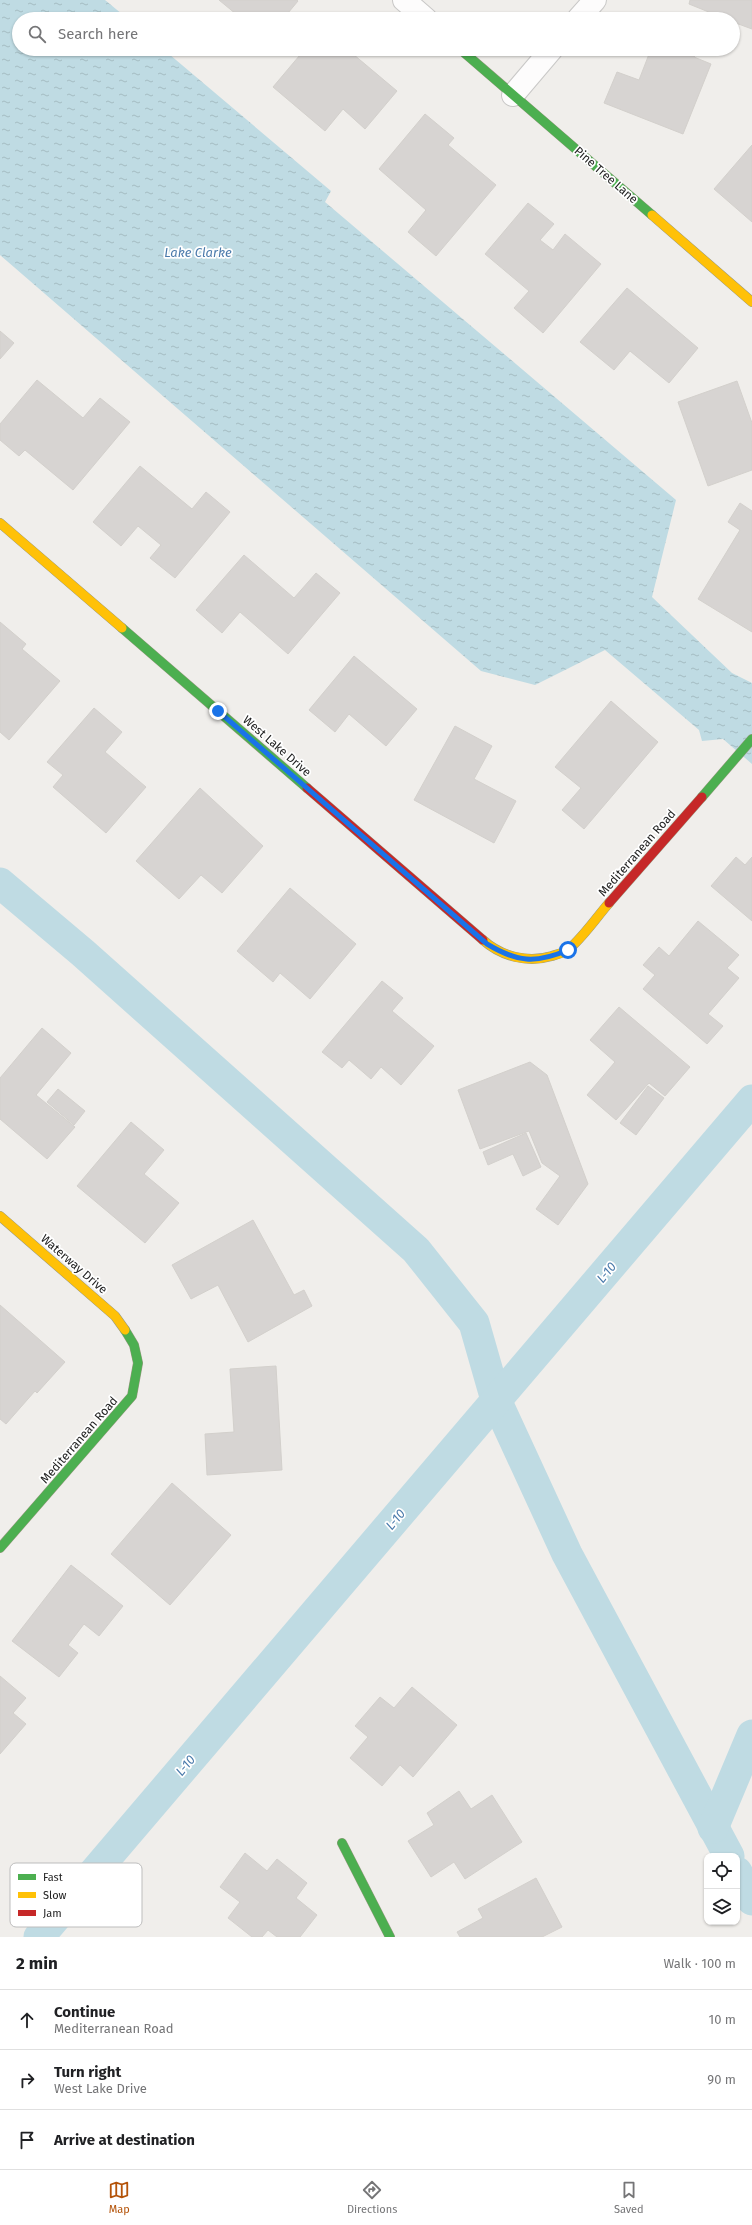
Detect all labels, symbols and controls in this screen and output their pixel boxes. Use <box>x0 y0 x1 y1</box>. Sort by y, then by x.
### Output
search box <box>12 12 740 56</box>
icon: search <box>26 23 48 45</box>
text: Search here <box>58 25 138 43</box>
street label: Pine Tree Lane <box>571 144 641 206</box>
water label: Lake Clarke <box>164 245 232 260</box>
route end <box>209 702 227 720</box>
street label: West Lake Drive <box>240 713 314 779</box>
street label: Mediterranean Road <box>596 807 678 899</box>
route start <box>559 941 577 959</box>
street label: Waterway Drive <box>38 1231 110 1297</box>
water label: L-10 <box>594 1259 619 1286</box>
street label: Mediterranean Road <box>38 1394 120 1486</box>
water label: L-10 <box>383 1506 408 1533</box>
water label: L-10 <box>173 1752 198 1779</box>
map controls <box>704 1853 740 1925</box>
button: locate <box>704 1853 740 1889</box>
legend <box>10 1863 142 1927</box>
text: Fast <box>43 1871 63 1884</box>
text: Slow <box>43 1889 67 1902</box>
button: layers <box>704 1889 740 1925</box>
text: Jam <box>43 1907 62 1920</box>
text: 2 min <box>16 1953 58 1974</box>
text: Walk · 100 m <box>664 1956 736 1971</box>
text: Continue <box>54 2003 115 2021</box>
icon: ahead <box>16 2009 38 2031</box>
text: 10 m <box>709 2012 736 2027</box>
text: Mediterranean Road <box>54 2021 174 2036</box>
text: Turn right <box>54 2063 121 2081</box>
icon: right <box>16 2069 38 2091</box>
text: 90 m <box>707 2072 736 2087</box>
text: West Lake Drive <box>54 2081 147 2096</box>
icon: arrive <box>16 2129 38 2151</box>
text: Arrive at destination <box>54 2131 195 2149</box>
tab: Map <box>108 2179 130 2216</box>
tab: Directions <box>347 2179 397 2216</box>
tab: Saved <box>614 2179 644 2216</box>

